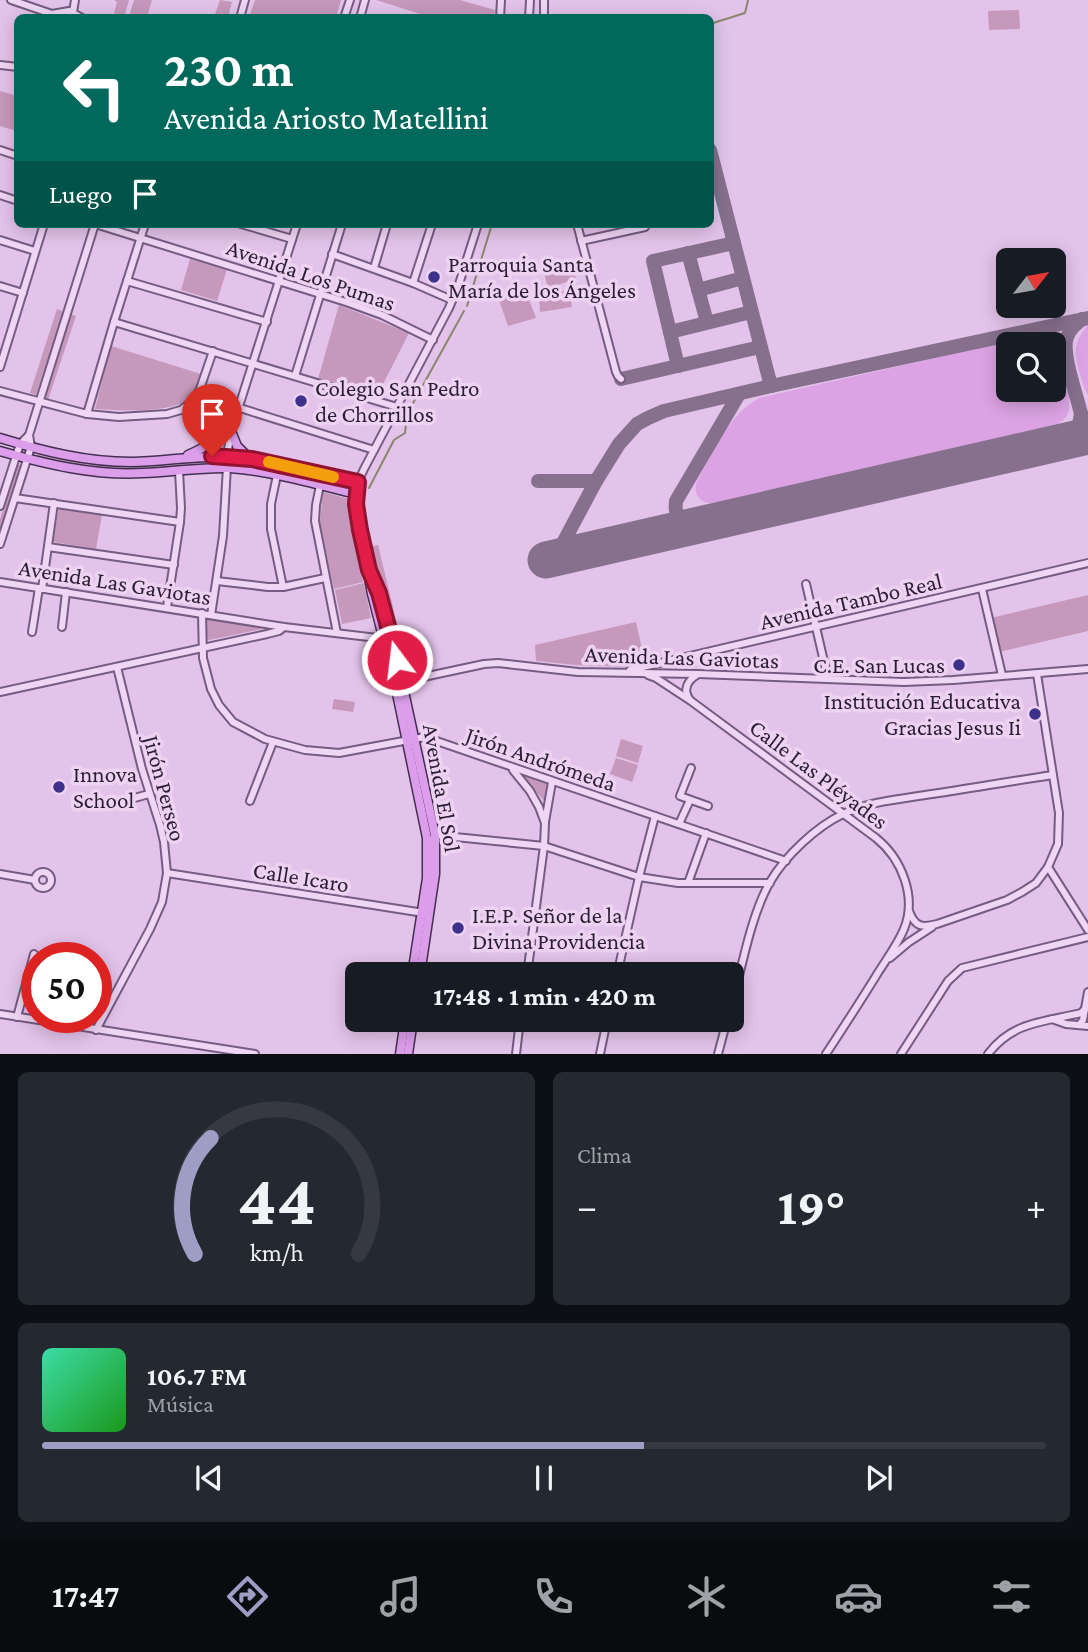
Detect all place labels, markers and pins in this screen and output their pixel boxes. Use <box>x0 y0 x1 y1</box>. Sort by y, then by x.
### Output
place label: Parroquia Santa María de los Ángeles <box>448 251 636 303</box>
marker: Parroquia Santa María de los Ángeles <box>426 269 442 285</box>
place label: Colegio San Pedro de Chorrillos <box>315 375 479 427</box>
pin <box>182 384 242 456</box>
marker: Colegio San Pedro de Chorrillos <box>293 393 309 409</box>
place label: C.E. San Lucas <box>813 652 945 678</box>
marker: C.E. San Lucas <box>951 657 967 673</box>
place label: Institución Educativa Gracias Jesus Ii <box>824 688 1021 740</box>
marker: Institución Educativa Gracias Jesus Ii <box>1027 706 1043 722</box>
place label: Innova School <box>73 761 137 813</box>
marker: Innova School <box>51 779 67 795</box>
place label: I.E.P. Señor de la Divina Providencia <box>472 902 646 954</box>
marker: I.E.P. Señor de la Divina Providencia <box>450 920 466 936</box>

